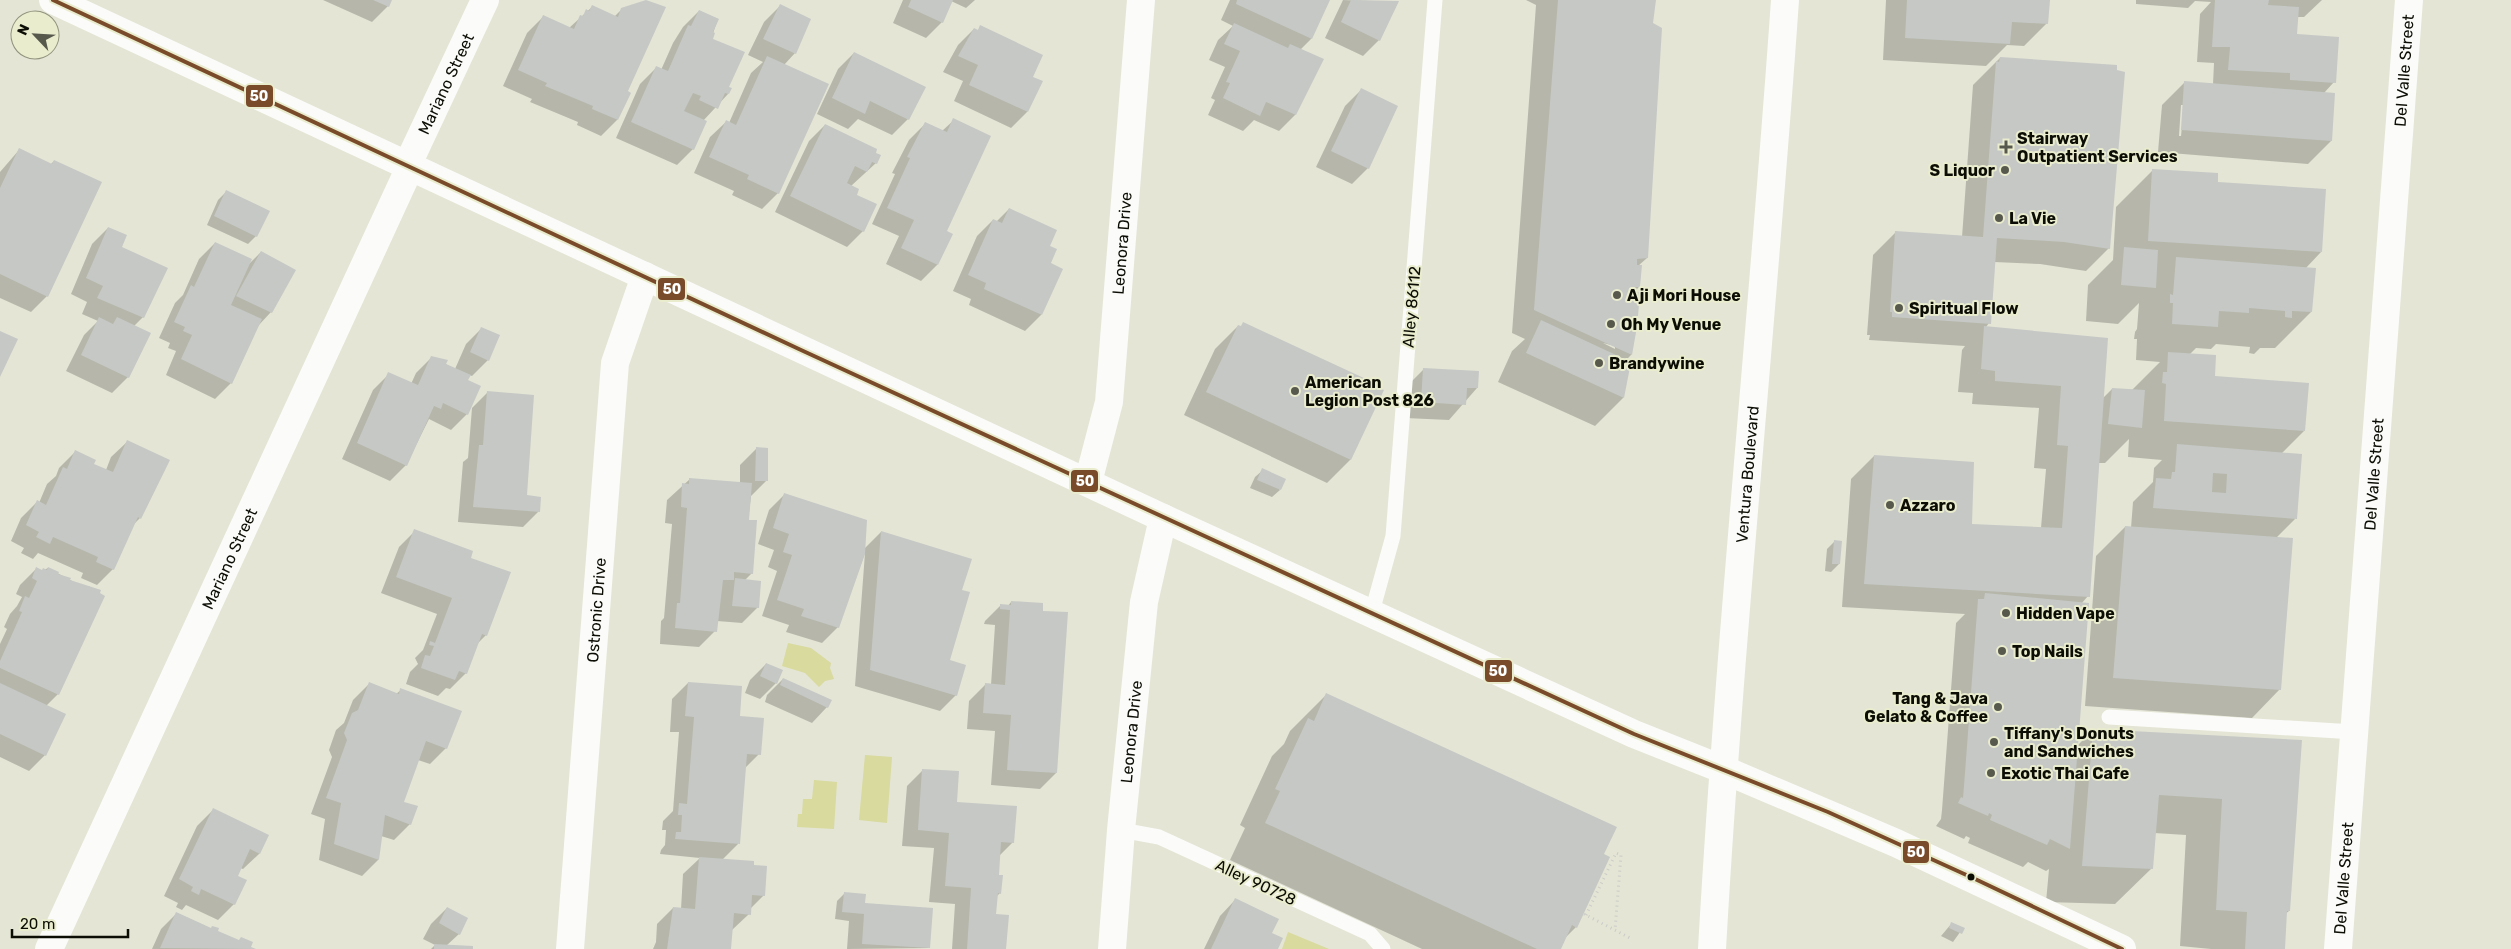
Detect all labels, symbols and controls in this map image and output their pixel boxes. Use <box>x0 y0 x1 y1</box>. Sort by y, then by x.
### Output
north arrow <box>10 10 60 60</box>
street label: Del Valle Street <box>2391 14 2418 127</box>
text: N <box>14 22 34 38</box>
street label: Mariano Street <box>414 30 478 137</box>
line badge: 50 <box>245 84 274 108</box>
text: 50 <box>250 88 268 105</box>
place label: Stairway Outpatient Services <box>2017 129 2178 166</box>
marker: Stairway Outpatient Services <box>1999 140 2013 154</box>
place label: S Liquor <box>1929 161 1996 180</box>
marker: S Liquor <box>1999 164 2011 176</box>
street label: Leonora Drive <box>1109 191 1136 295</box>
place label: La Vie <box>2009 209 2056 228</box>
marker: La Vie <box>1993 212 2005 224</box>
street label: Alley 86112 <box>1398 265 1425 349</box>
line badge: 50 <box>657 277 686 301</box>
text: 50 <box>663 281 681 298</box>
place label: Aji Mori House <box>1627 286 1741 305</box>
marker: Aji Mori House <box>1611 289 1623 301</box>
place label: Spiritual Flow <box>1909 299 2019 318</box>
marker: Spiritual Flow <box>1893 302 1905 314</box>
place label: Oh My Venue <box>1621 315 1721 334</box>
marker: Oh My Venue <box>1605 318 1617 330</box>
place label: Brandywine <box>1609 354 1705 373</box>
marker: Brandywine <box>1593 357 1605 369</box>
place label: American Legion Post 826 <box>1305 373 1434 410</box>
marker: American Legion Post 826 <box>1289 385 1301 397</box>
street label: Ventura Boulevard <box>1732 405 1763 544</box>
street label: Del Valle Street <box>2360 417 2388 531</box>
line badge: 50 <box>1070 469 1099 493</box>
text: 50 <box>1076 473 1094 490</box>
place label: Azzaro <box>1900 496 1956 515</box>
marker: Azzaro <box>1884 499 1896 511</box>
street label: Mariano Street <box>198 505 261 612</box>
street label: Ostronic Drive <box>583 557 610 663</box>
place label: Hidden Vape <box>2016 604 2115 623</box>
marker: Hidden Vape <box>2000 607 2012 619</box>
place label: Top Nails <box>2012 642 2083 661</box>
marker: Top Nails <box>1996 645 2008 657</box>
line badge: 50 <box>1484 659 1513 683</box>
text: 50 <box>1489 663 1507 680</box>
street label: Leonora Drive <box>1117 680 1146 784</box>
place label: Tang & Java Gelato & Coffee <box>1864 689 1988 726</box>
marker: Tang & Java Gelato & Coffee <box>1992 701 2004 713</box>
place label: Tiffany's Donuts and Sandwiches <box>2004 724 2134 761</box>
marker: Tiffany's Donuts and Sandwiches <box>1988 736 2000 748</box>
place label: Exotic Thai Cafe <box>2001 764 2129 783</box>
marker: Exotic Thai Cafe <box>1985 767 1997 779</box>
street label: Del Valle Street <box>2330 821 2357 935</box>
line badge: 50 <box>1902 840 1930 864</box>
text: 50 <box>1907 844 1925 861</box>
street label: Alley 90728 <box>1212 855 1299 909</box>
unlabelled marker <box>1966 872 1976 882</box>
scale bar <box>12 906 129 938</box>
text: 20 m <box>20 915 55 933</box>

